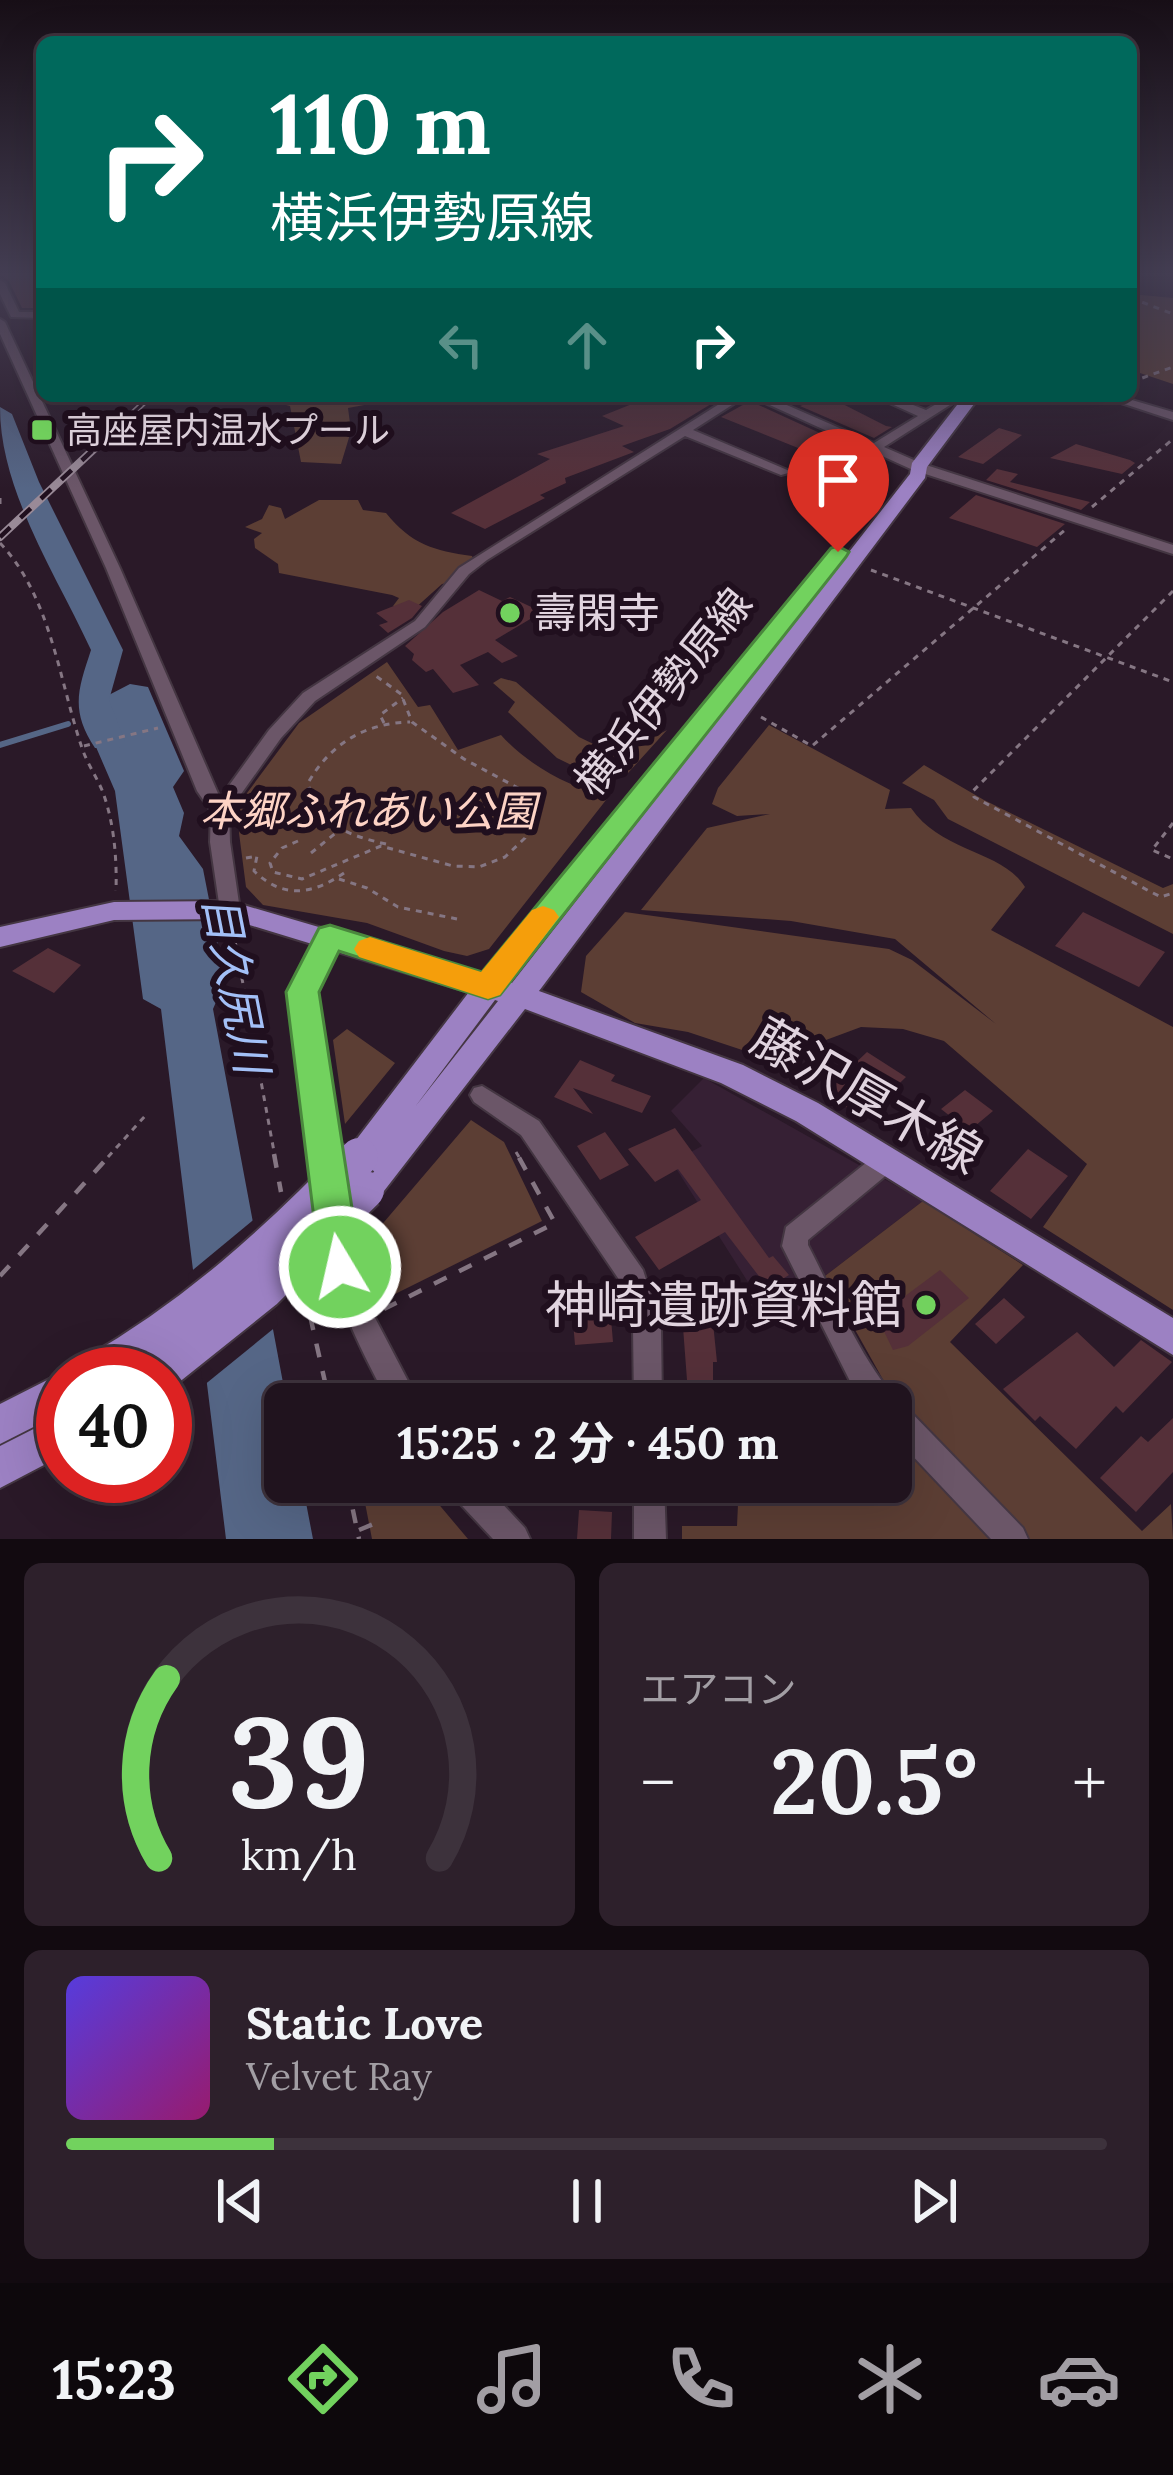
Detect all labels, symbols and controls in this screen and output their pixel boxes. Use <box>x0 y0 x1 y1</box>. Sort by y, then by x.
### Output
text: 110 m <box>270 69 491 177</box>
icon: right <box>72 84 228 240</box>
text: 横浜伊勢原線 <box>270 183 594 252</box>
icon: left <box>428 312 494 378</box>
icon: ahead <box>554 312 620 378</box>
icon: right <box>680 312 746 378</box>
place label: 高座屋内温水プール <box>66 407 390 453</box>
marker: 高座屋内温水プール <box>29 417 55 443</box>
pin <box>787 429 889 552</box>
icon: arrive <box>805 447 871 513</box>
street label: 横浜伊勢原線 <box>563 577 763 807</box>
place label: 壽閑寺 <box>534 586 660 640</box>
marker: 壽閑寺 <box>497 600 523 626</box>
park label: 本郷ふれあい公園 <box>200 784 541 838</box>
water label: 目久尻川 <box>191 890 282 1082</box>
street label: 藤沢厚木線 <box>741 1004 994 1187</box>
position arrow <box>277 1204 403 1330</box>
place label: 神崎遺跡資料館 <box>545 1272 902 1337</box>
marker: 神崎遺跡資料館 <box>913 1292 939 1318</box>
speed limit sign: 40 <box>36 1347 192 1503</box>
text: 15:25 · 2 分 · 450 m <box>397 1414 779 1471</box>
text: エアコン <box>641 1664 797 1714</box>
text: 39 <box>228 1681 370 1841</box>
text: 20.5° <box>770 1723 978 1839</box>
text: − <box>641 1740 675 1824</box>
text: + <box>1072 1740 1107 1824</box>
text: km/h <box>241 1826 357 1881</box>
text: Static Love <box>246 1994 483 2051</box>
text: Velvet Ray <box>246 2051 432 2101</box>
icon: previous <box>207 2168 273 2234</box>
icon: pause <box>554 2168 620 2234</box>
icon: next <box>901 2168 967 2234</box>
icon: directions <box>281 2337 365 2421</box>
icon: music <box>470 2337 554 2421</box>
icon: phone <box>659 2337 743 2421</box>
icon: climate <box>848 2337 932 2421</box>
icon: car <box>1037 2337 1121 2421</box>
text: 15:23 <box>52 2345 176 2414</box>

